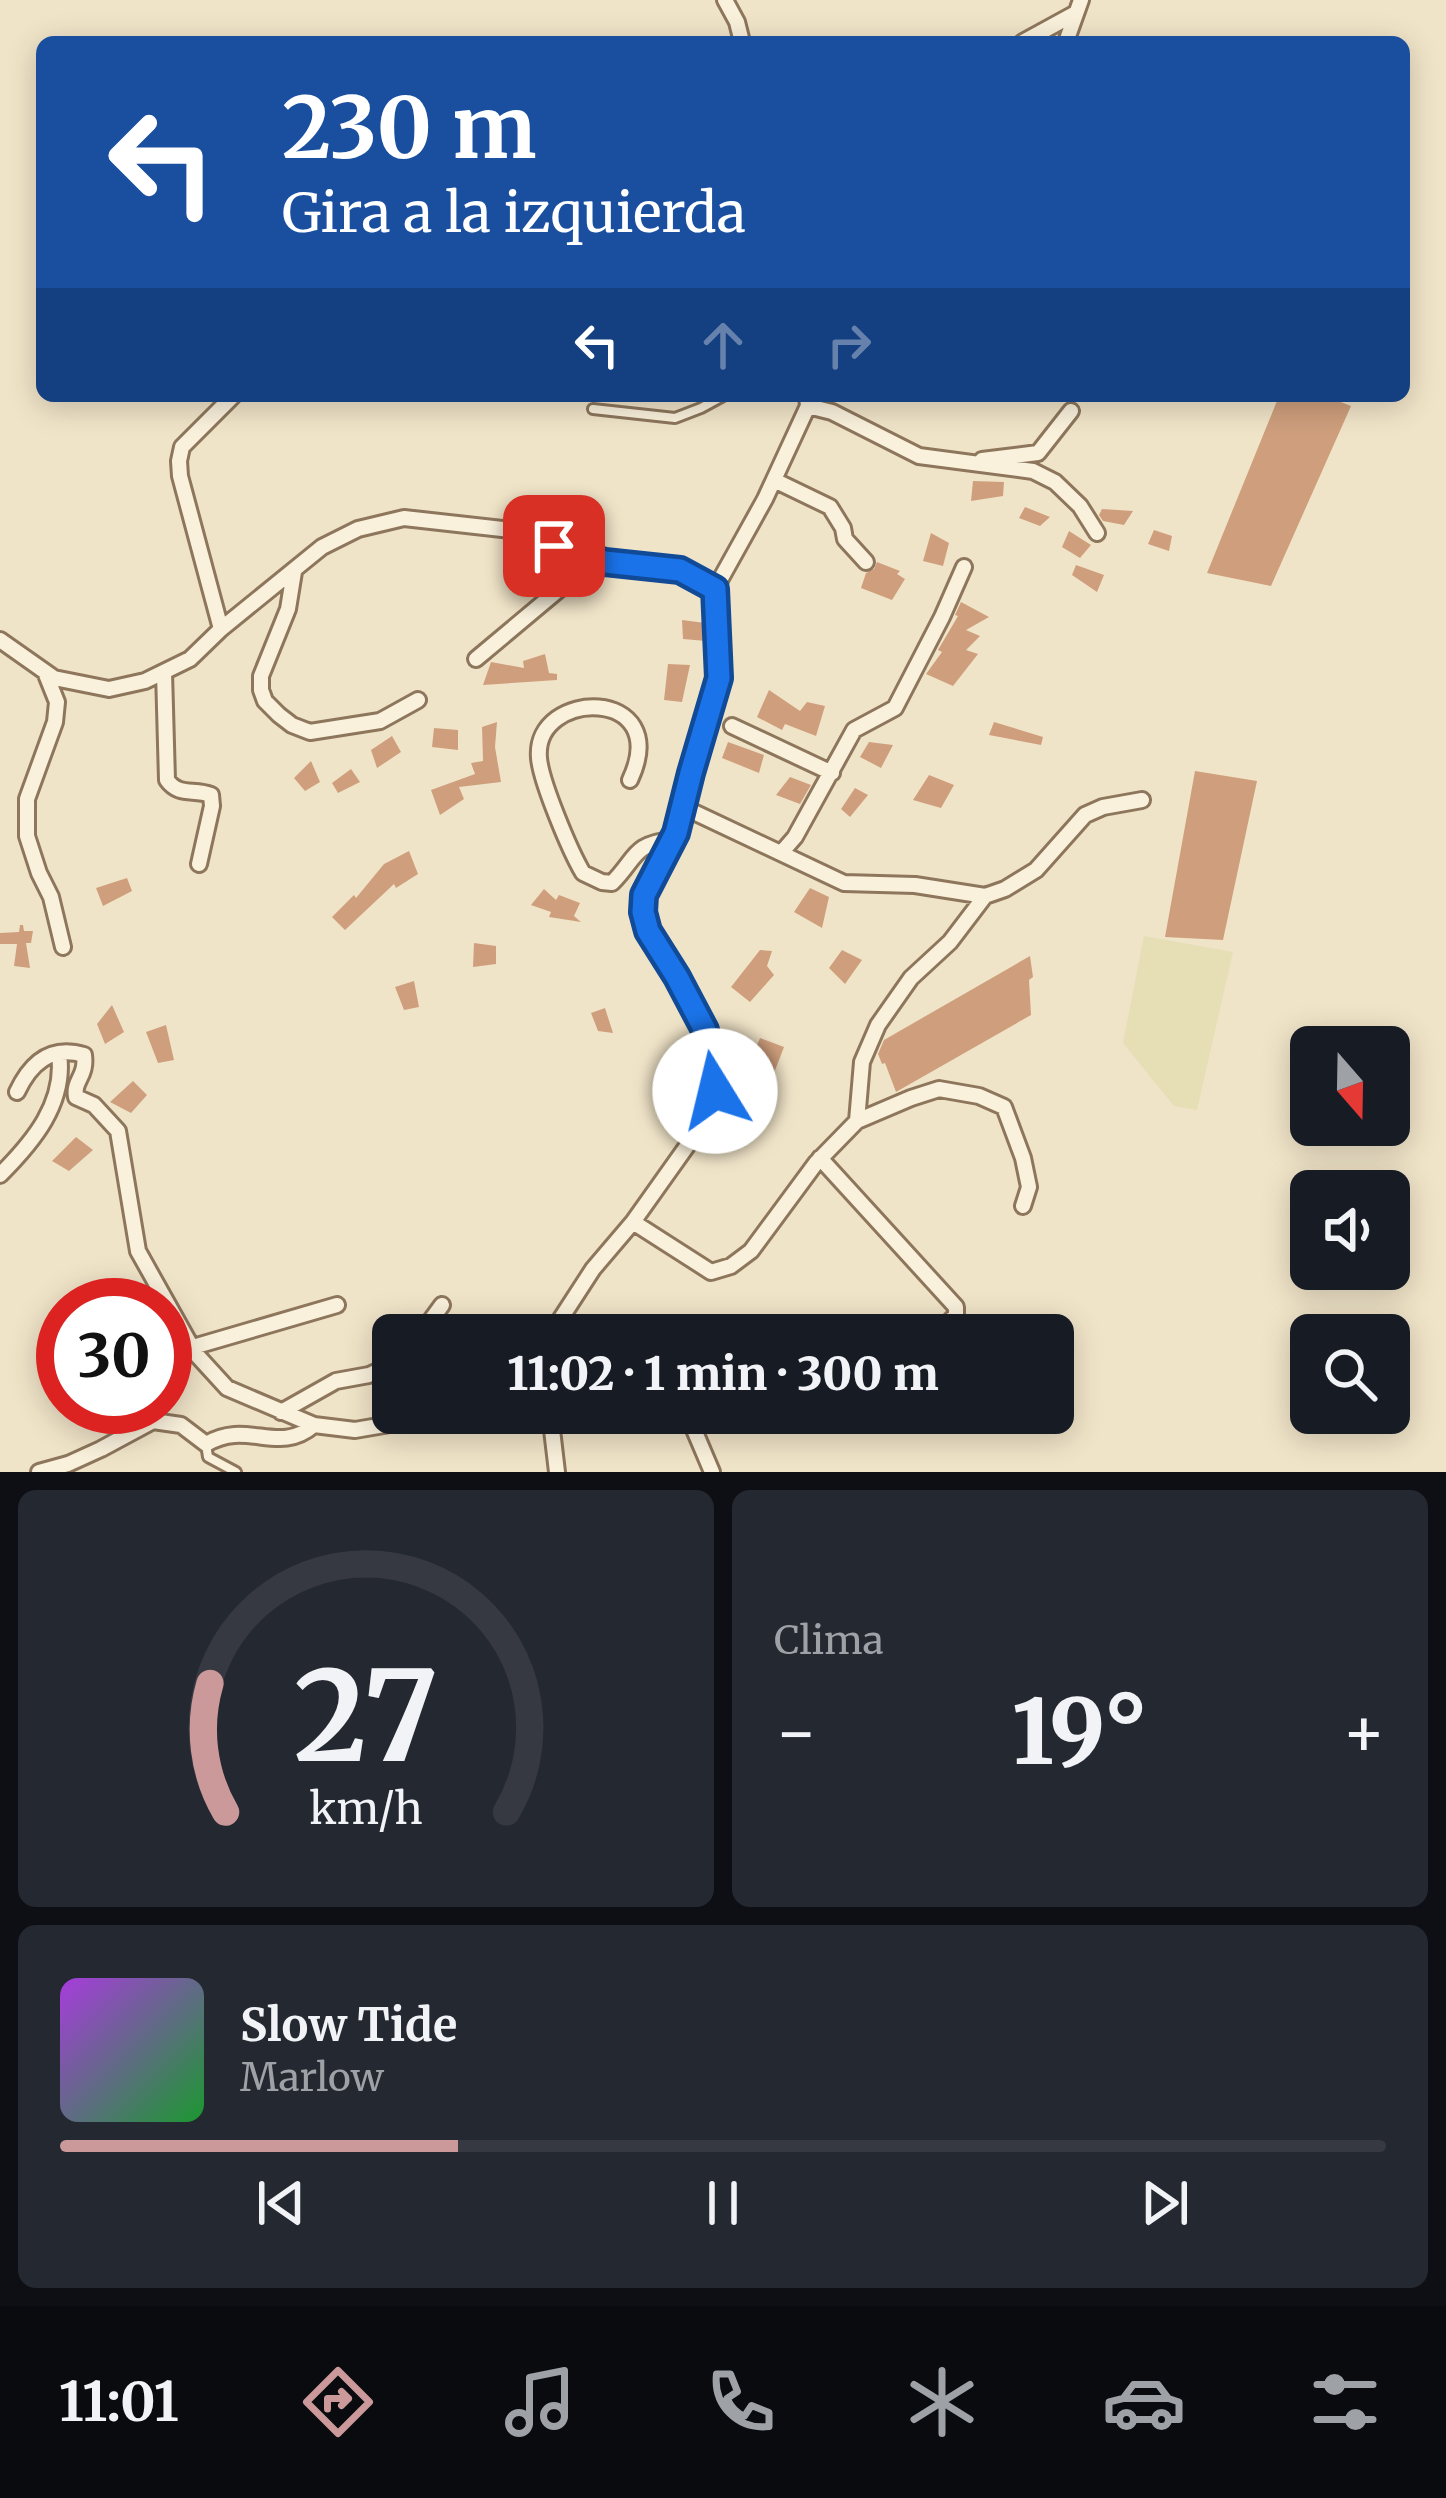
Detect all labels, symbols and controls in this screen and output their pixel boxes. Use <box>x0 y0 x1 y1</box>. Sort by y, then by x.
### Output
text: 230 m <box>282 75 537 181</box>
icon: left <box>84 84 240 240</box>
text: Gira a la izquierda <box>282 179 746 247</box>
icon: left <box>564 312 630 378</box>
icon: ahead <box>690 312 756 378</box>
icon: right <box>816 312 882 378</box>
pin <box>503 495 605 597</box>
icon: arrive <box>521 513 587 579</box>
north arrow <box>1290 1026 1410 1146</box>
map controls <box>1290 1026 1410 1434</box>
position arrow <box>652 1028 778 1154</box>
button: sound <box>1290 1170 1410 1290</box>
speed limit sign: 30 <box>36 1278 192 1434</box>
button: search <box>1290 1314 1410 1434</box>
text: 11:02 · 1 min · 300 m <box>507 1346 939 1402</box>
text: Clima <box>774 1616 884 1665</box>
text: 27 <box>294 1638 438 1795</box>
text: 19° <box>1012 1675 1148 1789</box>
text: − <box>774 1691 818 1774</box>
text: + <box>1342 1691 1386 1774</box>
text: km/h <box>309 1781 423 1835</box>
text: Slow Tide <box>240 1997 457 2053</box>
text: Marlow <box>240 2053 384 2102</box>
icon: previous <box>248 2170 314 2236</box>
icon: pause <box>690 2170 756 2236</box>
icon: next <box>1132 2170 1198 2236</box>
icon: directions <box>296 2360 380 2444</box>
icon: music <box>498 2360 582 2444</box>
icon: phone <box>699 2360 783 2444</box>
icon: climate <box>900 2360 984 2444</box>
icon: car <box>1102 2360 1186 2444</box>
icon: filters <box>1303 2360 1387 2444</box>
text: 11:01 <box>59 2368 179 2436</box>

